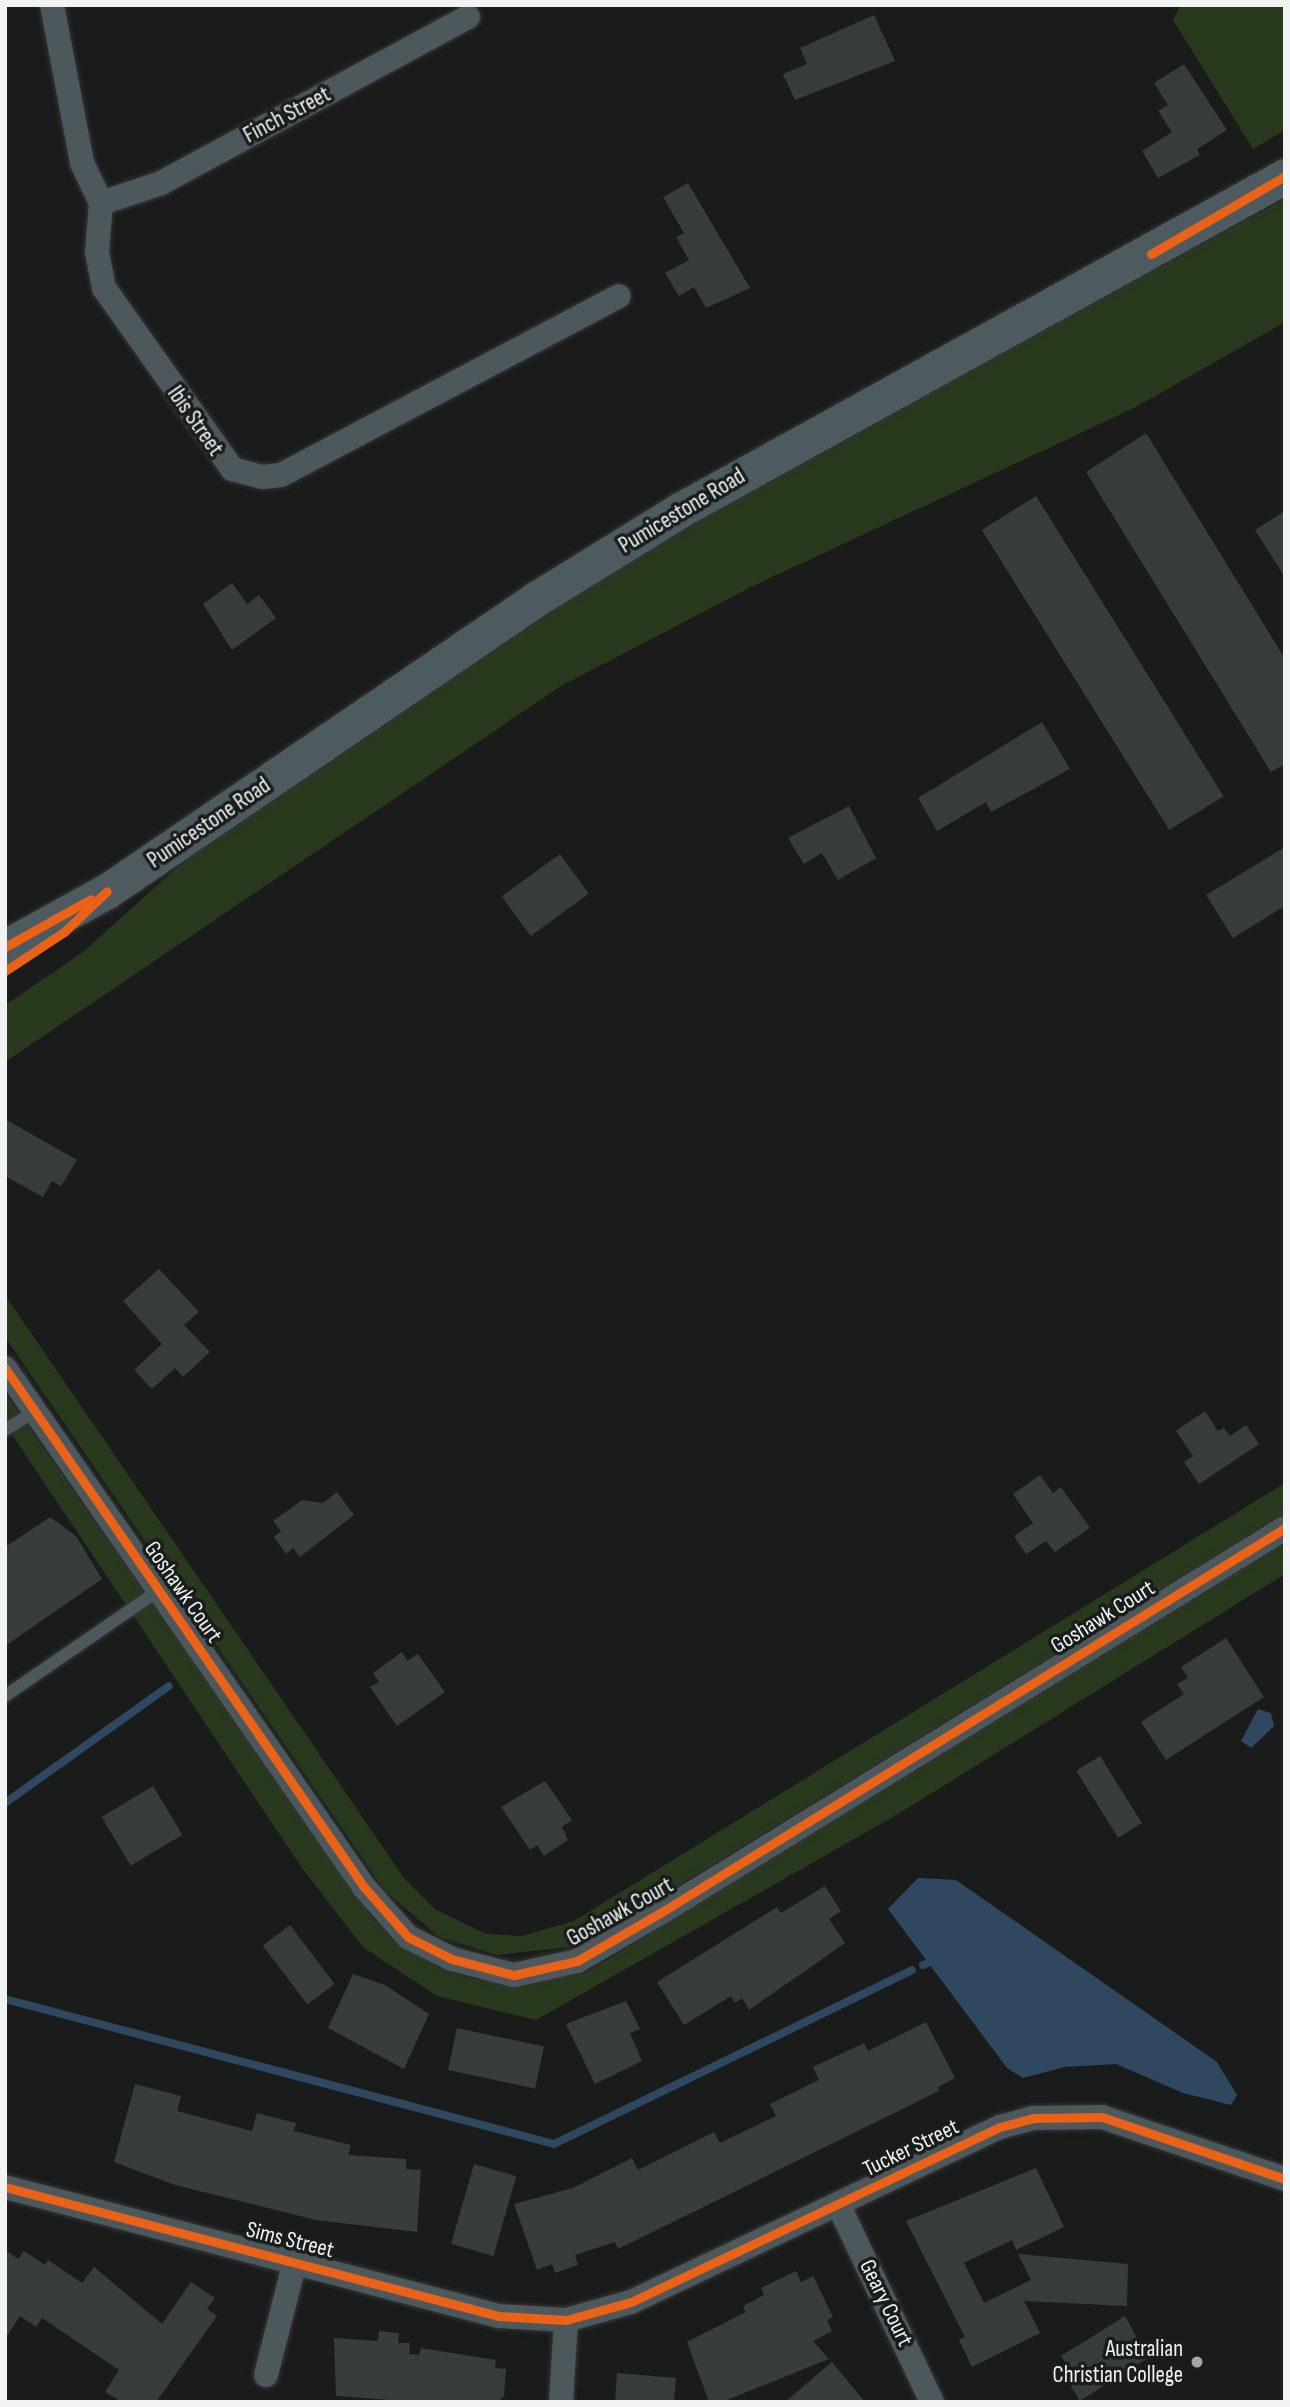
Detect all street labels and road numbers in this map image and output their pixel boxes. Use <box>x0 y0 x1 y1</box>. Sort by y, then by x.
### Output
street label: Finch Street <box>239 81 335 149</box>
street label: Ibis Street <box>161 381 229 461</box>
street label: Pumicestone Road <box>614 462 750 560</box>
street label: Pumicestone Road <box>142 772 276 874</box>
street label: Goshawk Court <box>138 1536 228 1648</box>
street label: Goshawk Court <box>1046 1574 1160 1660</box>
street label: Goshawk Court <box>562 1872 678 1952</box>
street label: Tucker Street <box>859 2113 963 2183</box>
street label: Sims Street <box>243 2216 337 2264</box>
street label: Geary Court <box>853 2255 919 2351</box>

